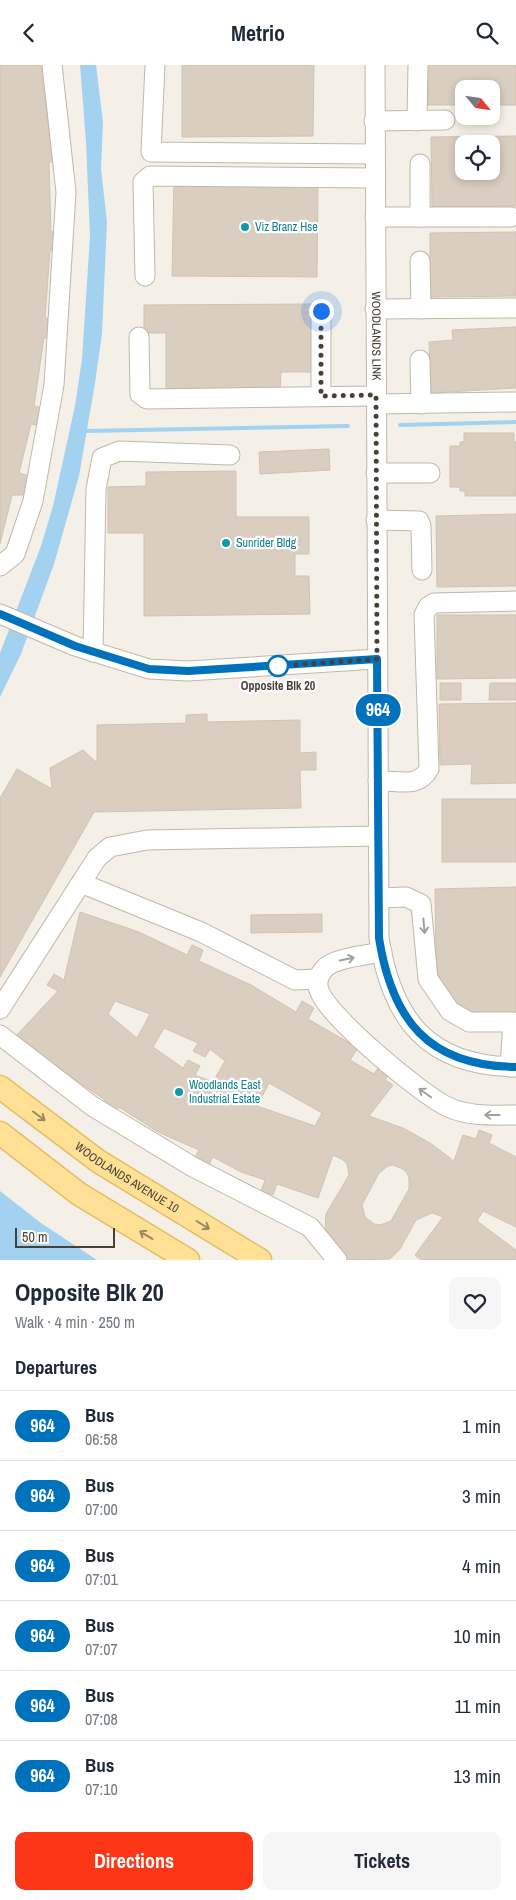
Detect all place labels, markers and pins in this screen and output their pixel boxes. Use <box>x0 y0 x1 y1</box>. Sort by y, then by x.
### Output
place label: Viz Branz Hse <box>255 219 318 235</box>
marker: Viz Branz Hse <box>239 221 251 233</box>
place label: Sunrider Bldg <box>236 535 297 551</box>
marker: Sunrider Bldg <box>220 537 232 549</box>
marker: Opposite Blk 20 <box>267 655 289 677</box>
place label: Opposite Blk 20 <box>241 678 316 694</box>
place label: Woodlands East Industrial Estate <box>189 1077 261 1107</box>
marker: Woodlands East Industrial Estate <box>173 1086 185 1098</box>

